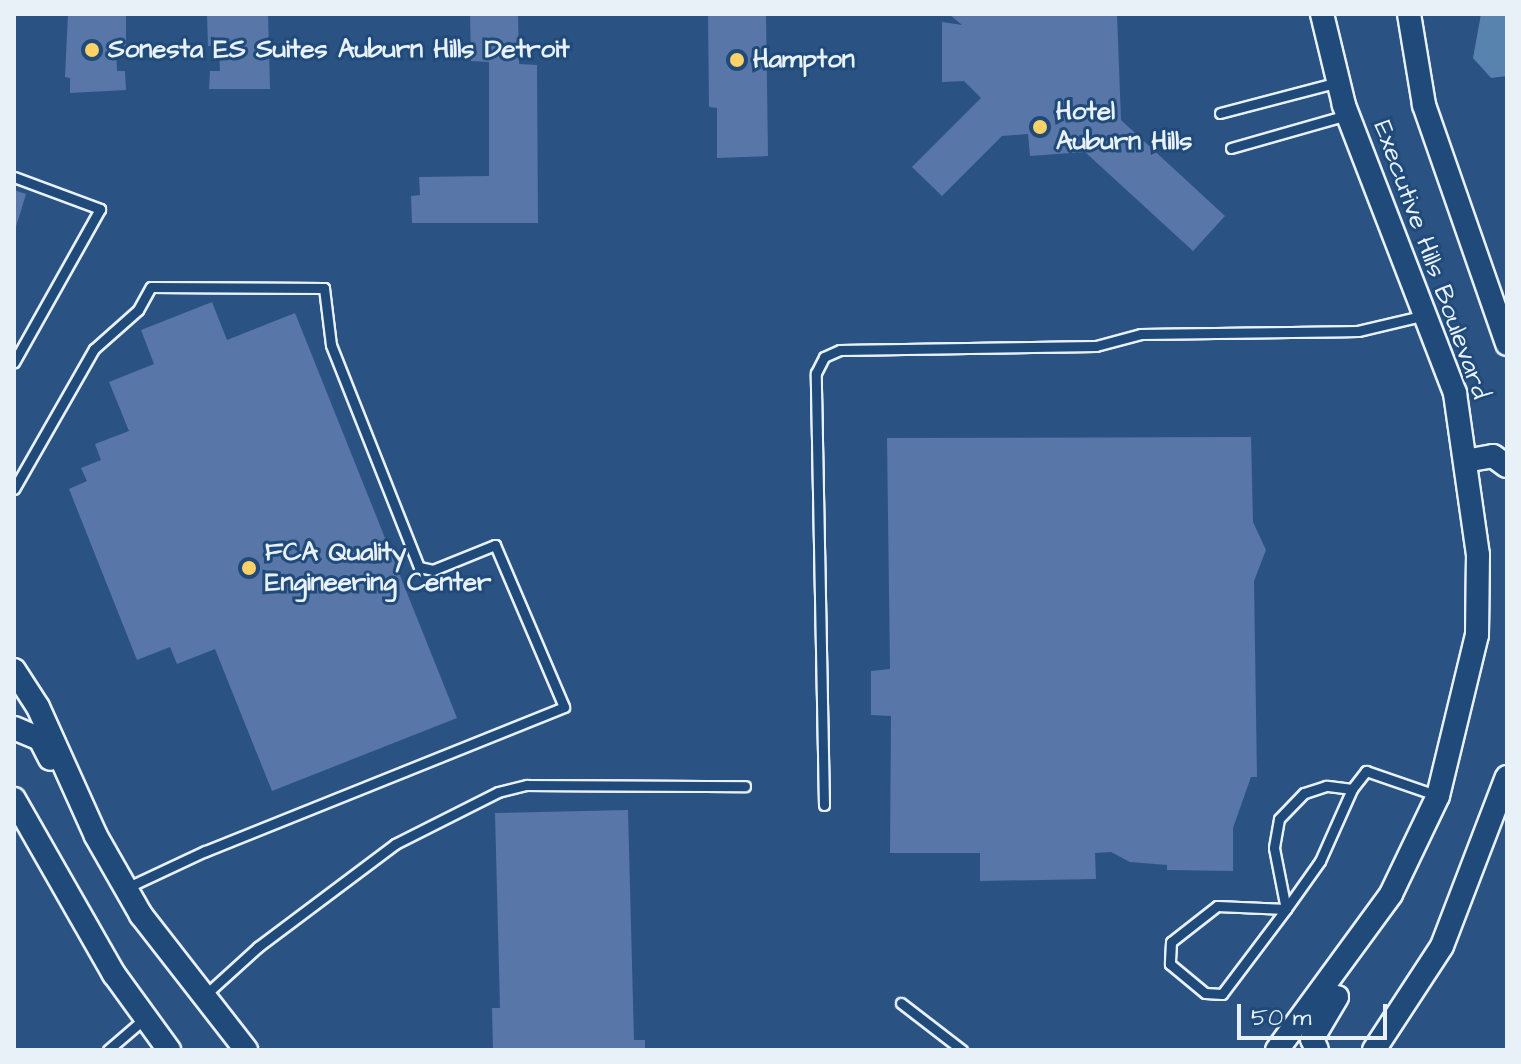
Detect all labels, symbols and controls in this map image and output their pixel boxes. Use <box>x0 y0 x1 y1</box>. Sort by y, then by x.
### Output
place label: Sonesta ES Suites Auburn Hills Detroit <box>108 34 570 66</box>
marker: Sonesta ES Suites Auburn Hills Detroit <box>83 41 101 59</box>
place label: Hampton <box>753 44 855 76</box>
marker: Hampton <box>728 51 746 69</box>
place label: Hotel Auburn Hills <box>1056 96 1192 158</box>
street label: Executive Hills Boulevard <box>1366 117 1496 403</box>
marker: Hotel Auburn Hills <box>1031 118 1049 136</box>
place label: FCA Quality Engineering Center <box>265 537 491 598</box>
marker: FCA Quality Engineering Center <box>240 559 258 577</box>
scale bar <box>1241 988 1391 1038</box>
text: 50 m <box>1251 1001 1311 1035</box>

